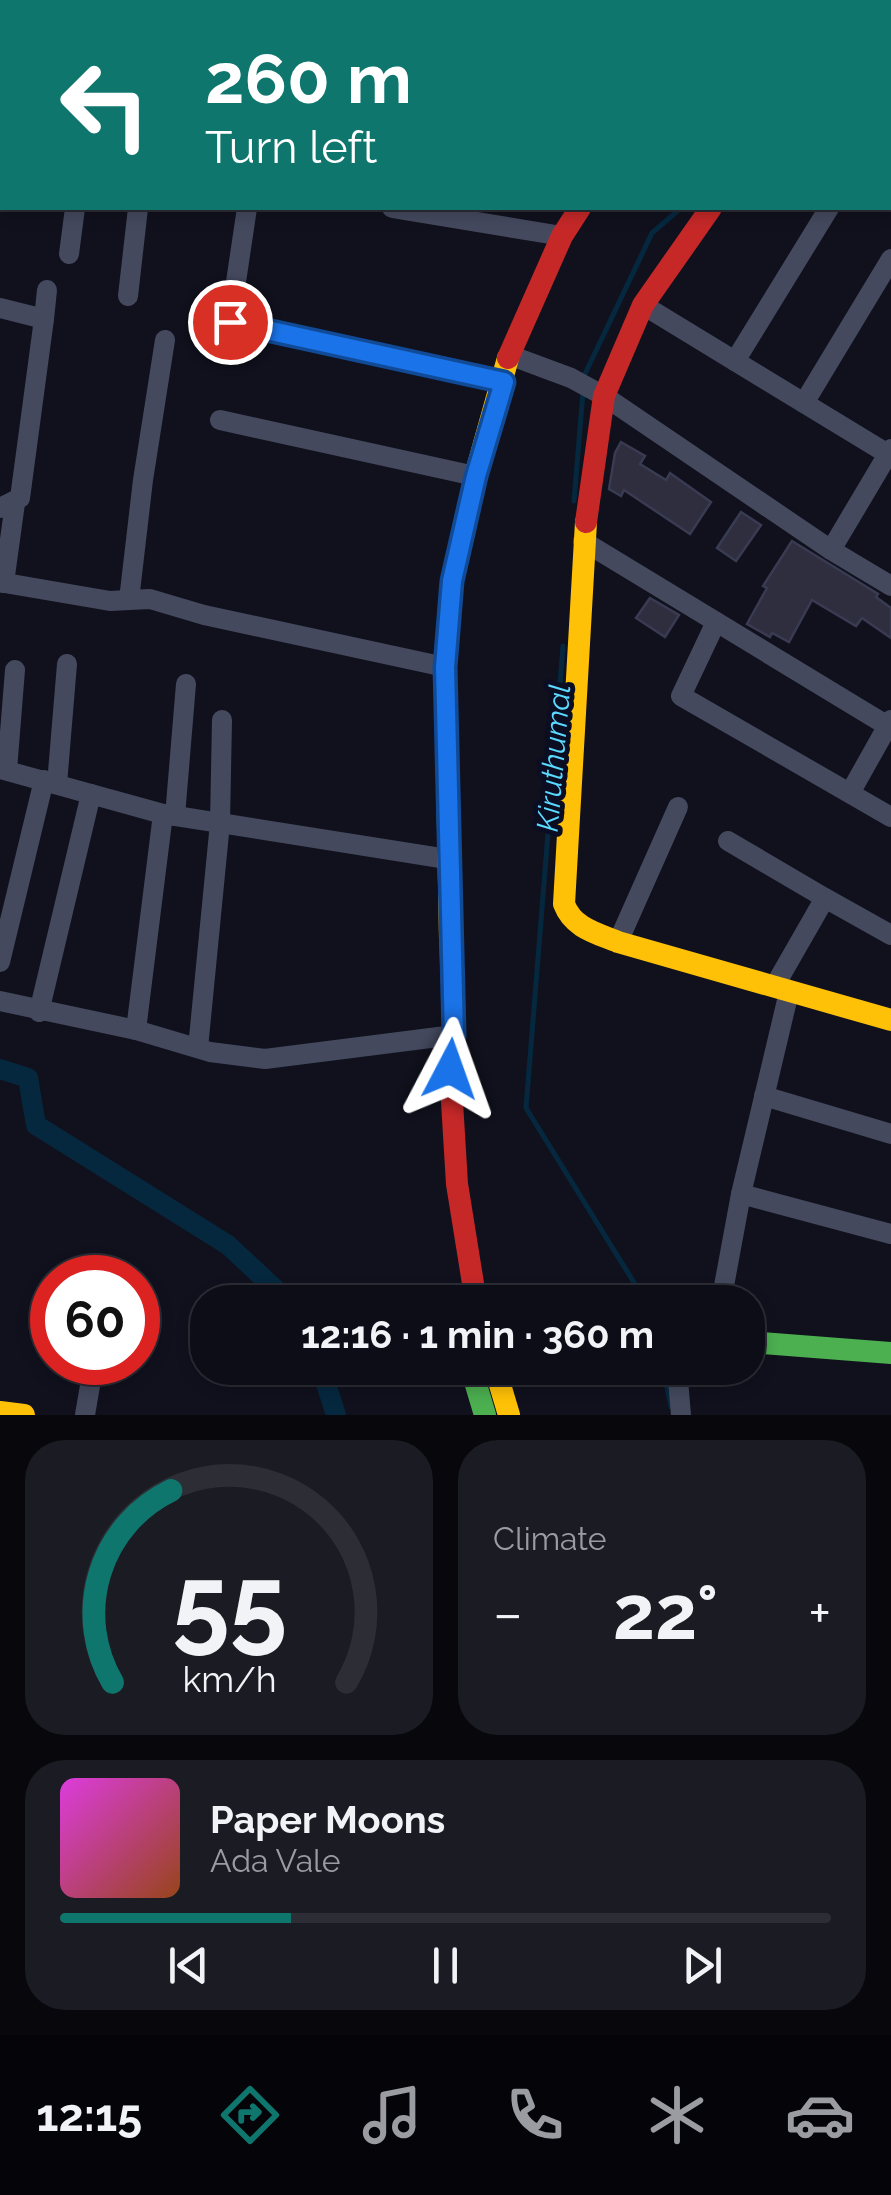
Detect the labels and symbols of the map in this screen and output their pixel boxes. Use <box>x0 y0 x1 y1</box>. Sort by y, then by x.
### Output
pin <box>188 280 273 365</box>
water label: Kiruthumal <box>530 683 577 833</box>
position arrow <box>398 1017 502 1121</box>
speed limit sign: 60 <box>30 1255 160 1385</box>

